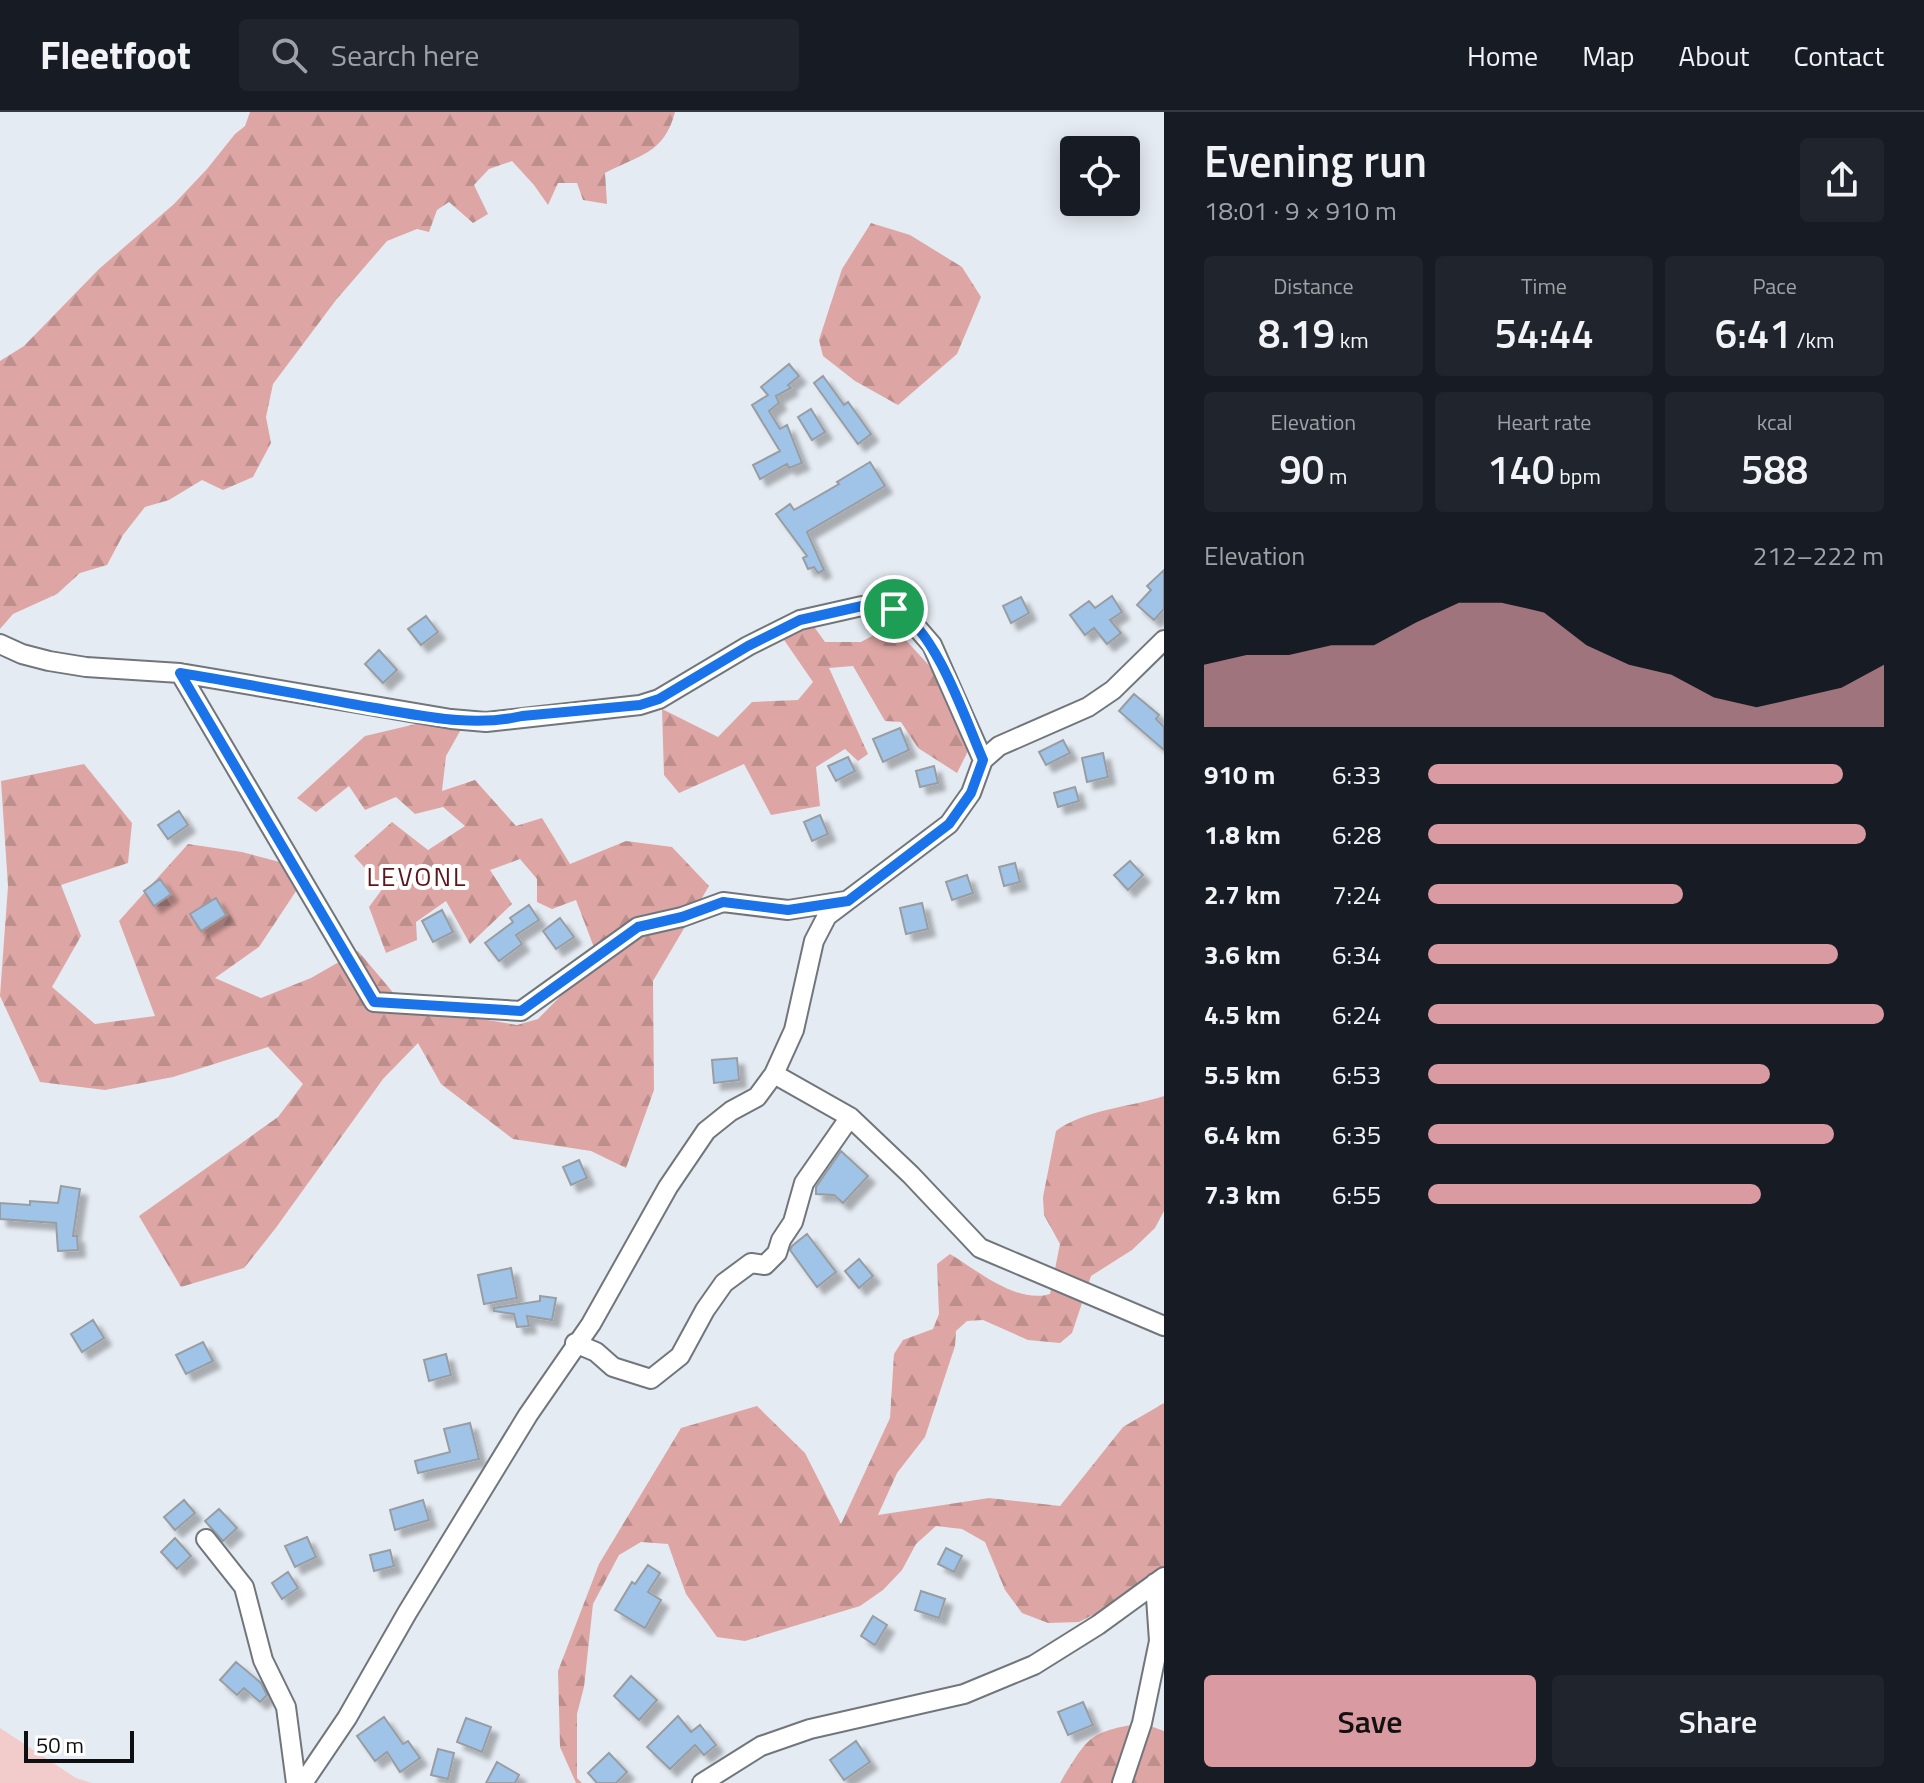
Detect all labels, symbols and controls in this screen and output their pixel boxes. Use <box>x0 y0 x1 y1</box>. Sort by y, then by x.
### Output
search box <box>239 19 799 91</box>
text: Fleetfoot <box>40 26 191 84</box>
text: Search here <box>331 32 480 78</box>
icon: search <box>267 33 311 77</box>
text: Home <box>1467 34 1538 77</box>
text: Map <box>1582 34 1635 77</box>
text: About <box>1679 34 1749 77</box>
text: Contact <box>1793 34 1884 77</box>
text: Evening run <box>1204 127 1427 194</box>
map controls <box>1060 136 1140 216</box>
button: locate <box>1060 136 1140 216</box>
button: share <box>1800 138 1884 222</box>
text: 18:01 · 9 × 910 m <box>1204 191 1397 230</box>
text: Distance <box>1273 269 1354 303</box>
text: Time <box>1521 269 1567 303</box>
text: Pace <box>1752 269 1797 303</box>
text: 8.19 <box>1258 303 1335 364</box>
text: 54:44 <box>1494 303 1594 364</box>
text: 6:41 <box>1715 303 1792 364</box>
text: km <box>1335 323 1369 357</box>
text: /km <box>1792 323 1834 357</box>
text: Elevation <box>1271 405 1356 439</box>
text: Heart rate <box>1497 405 1591 439</box>
text: kcal <box>1757 405 1793 439</box>
text: 90 <box>1279 439 1324 500</box>
text: 140 <box>1487 439 1554 500</box>
text: 588 <box>1741 439 1808 500</box>
text: m <box>1324 459 1347 493</box>
text: bpm <box>1554 459 1601 493</box>
text: Elevation <box>1204 536 1305 575</box>
text: 212–222 m <box>1753 536 1884 575</box>
pin <box>860 575 928 643</box>
icon: arrive <box>872 587 916 631</box>
text: 910 m <box>1204 755 1275 794</box>
text: 6:33 <box>1332 755 1381 794</box>
text: 1.8 km <box>1204 815 1281 854</box>
text: 6:28 <box>1332 815 1381 854</box>
district label: LEVONL <box>367 857 467 896</box>
text: 2.7 km <box>1204 875 1281 914</box>
text: 7:24 <box>1332 875 1381 914</box>
text: 3.6 km <box>1204 935 1281 974</box>
text: 6:34 <box>1332 935 1381 974</box>
text: 4.5 km <box>1204 995 1281 1034</box>
text: 6:24 <box>1332 995 1381 1034</box>
text: 5.5 km <box>1204 1055 1281 1094</box>
text: 6:53 <box>1332 1055 1381 1094</box>
text: 6.4 km <box>1204 1115 1281 1154</box>
text: 6:35 <box>1332 1115 1381 1154</box>
text: 7.3 km <box>1204 1175 1281 1214</box>
text: 6:55 <box>1332 1175 1381 1214</box>
button: Save <box>1204 1675 1536 1767</box>
button: Share <box>1552 1675 1884 1767</box>
scale bar <box>24 1727 134 1763</box>
text: 50 m <box>36 1728 84 1762</box>

